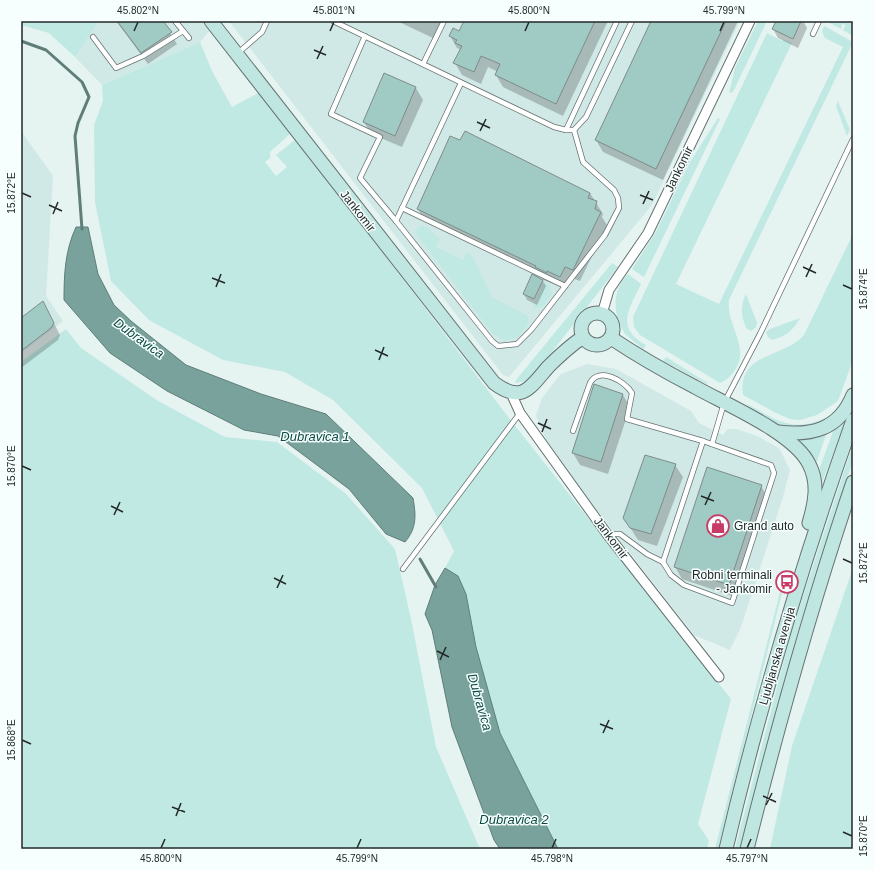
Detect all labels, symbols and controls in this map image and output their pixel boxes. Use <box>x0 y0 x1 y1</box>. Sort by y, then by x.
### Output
text: 45.802°N <box>117 5 159 16</box>
text: 45.801°N <box>313 5 355 16</box>
text: 45.800°N <box>508 5 550 16</box>
text: 45.799°N <box>703 5 745 16</box>
street label: Jankomir <box>662 144 696 194</box>
text: 15.872°E <box>6 172 17 214</box>
street label: Jankomir <box>337 188 379 234</box>
text: 15.874°E <box>858 268 869 310</box>
water label: Dubravica <box>111 315 167 361</box>
water label: Dubravica 1 <box>280 429 350 444</box>
text: 15.870°E <box>6 445 17 487</box>
shop icon: Grand auto <box>705 513 731 539</box>
street label: Jankomir <box>591 514 631 562</box>
place label: Grand auto <box>734 519 794 533</box>
text: 15.872°E <box>858 542 869 584</box>
place label: Robni terminali - Jankomir <box>692 568 772 596</box>
bus stop icon: Robni terminali - Jankomir <box>774 569 800 595</box>
street label: Ljubljanska avenija <box>756 605 798 707</box>
water label: Dubravica <box>465 672 495 732</box>
text: 15.868°E <box>6 719 17 761</box>
water label: Dubravica 2 <box>479 812 549 827</box>
text: 15.870°E <box>858 815 869 857</box>
text: 45.800°N <box>140 853 182 864</box>
text: 45.799°N <box>336 853 378 864</box>
text: 45.798°N <box>531 853 573 864</box>
text: 45.797°N <box>726 853 768 864</box>

